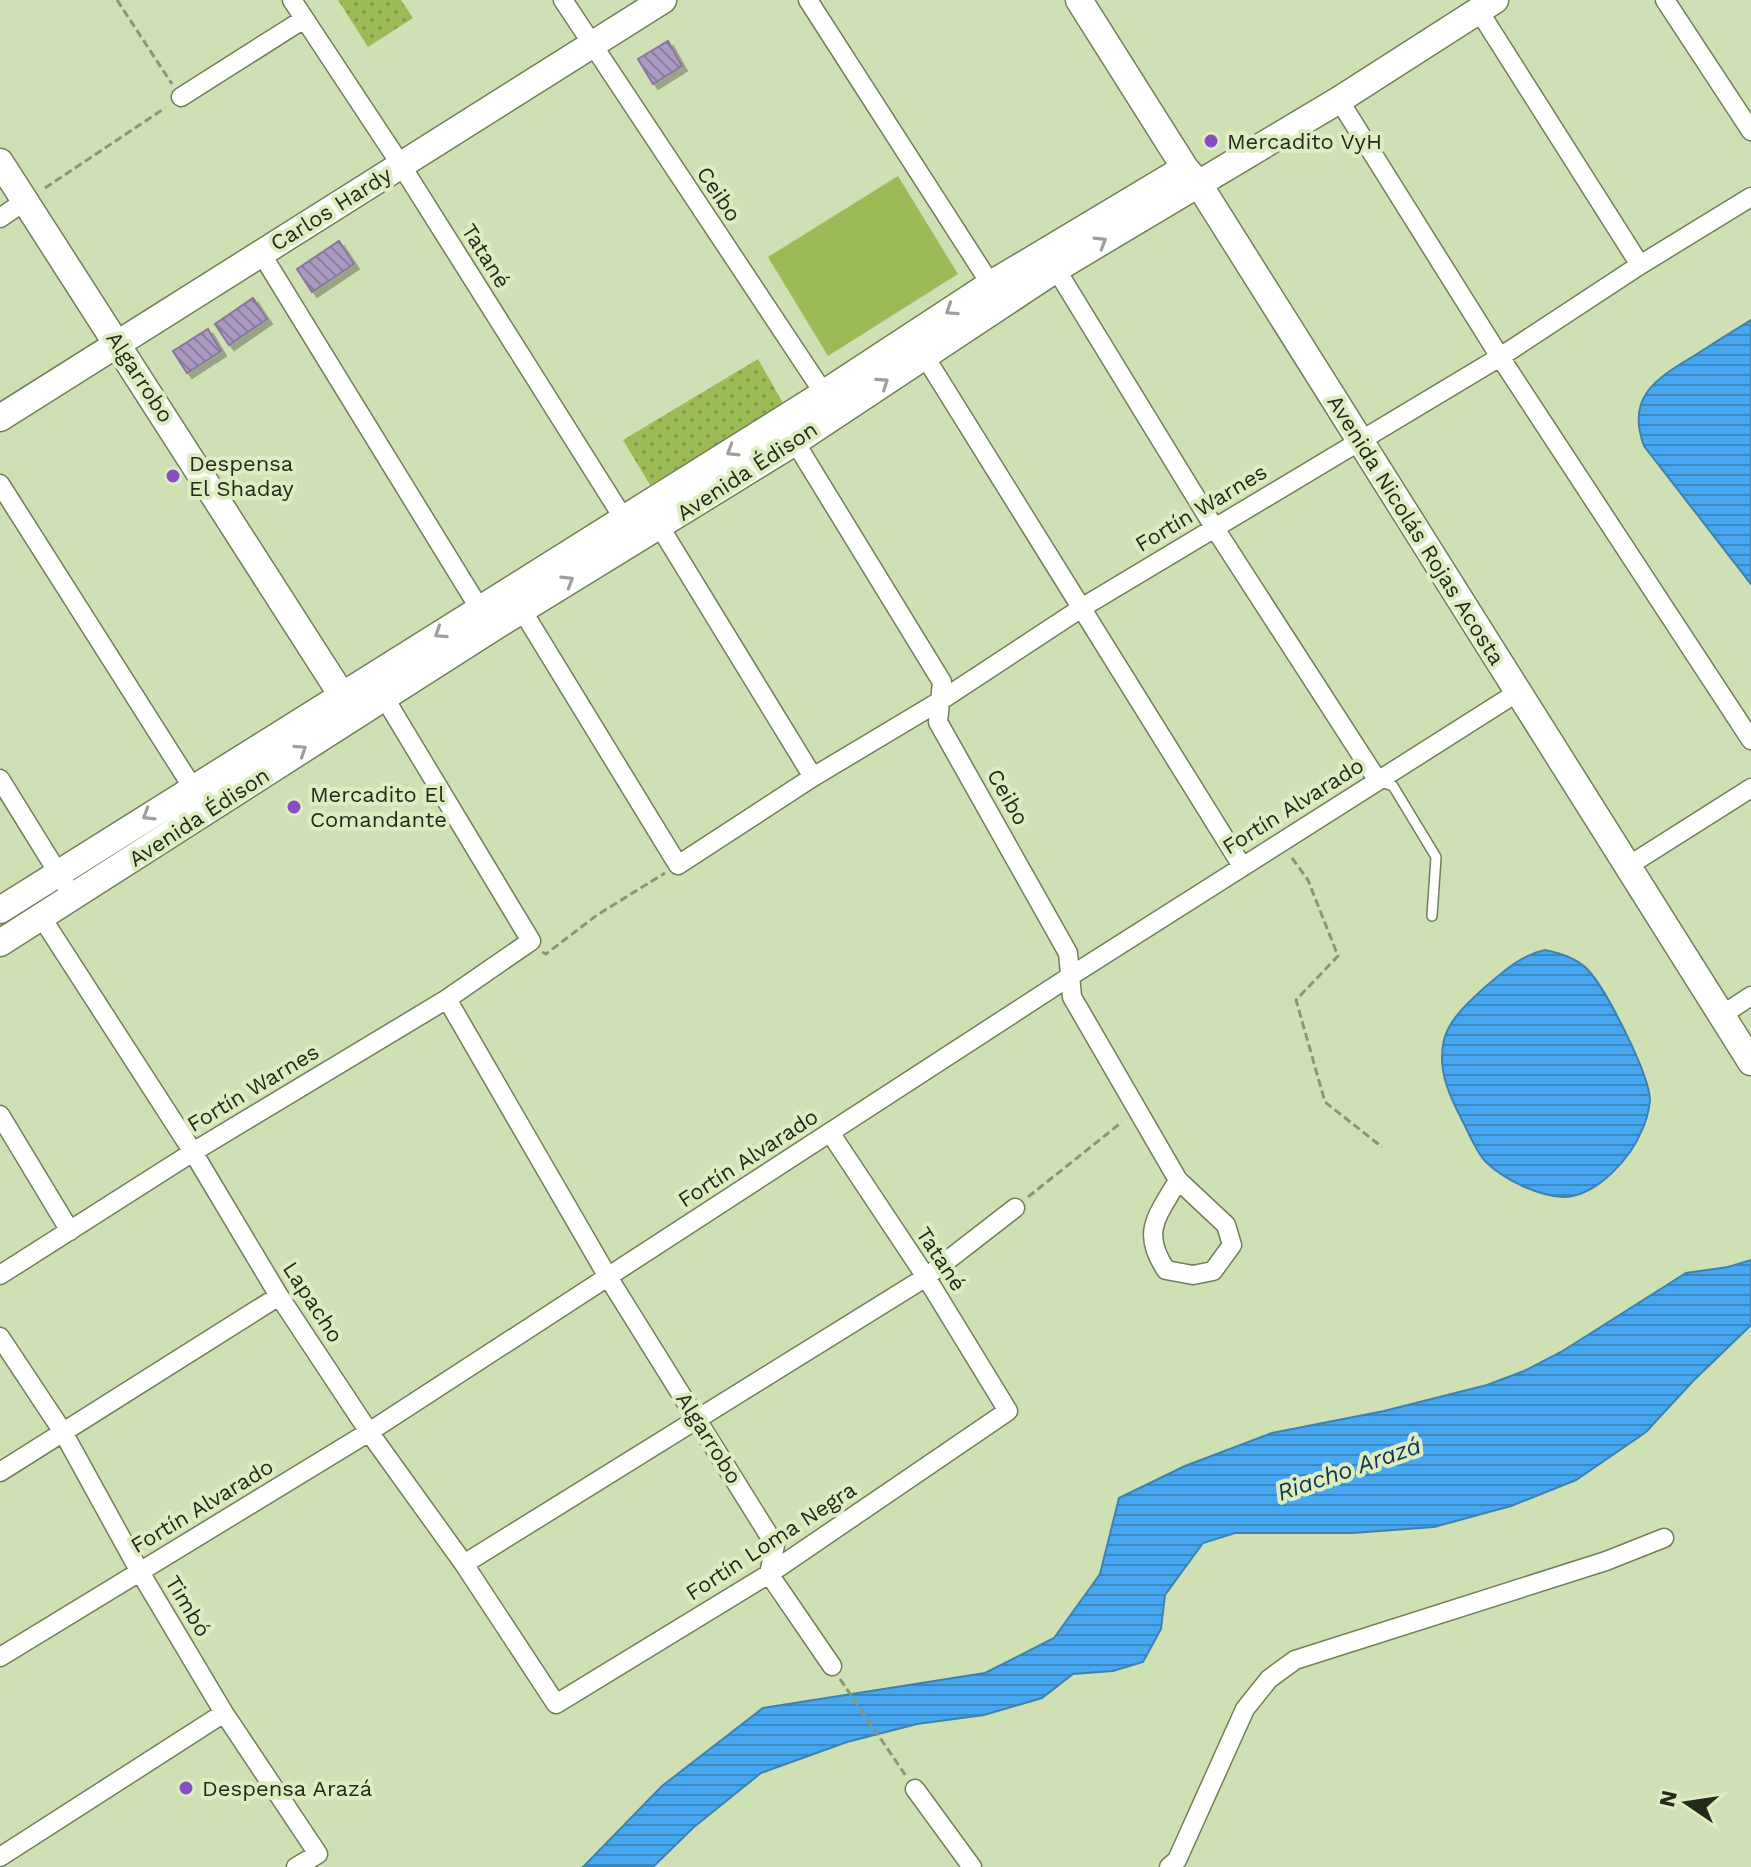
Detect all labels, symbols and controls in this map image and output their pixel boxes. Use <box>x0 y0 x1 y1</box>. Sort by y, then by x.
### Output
place label: Mercadito VyH <box>1227 129 1382 154</box>
marker: Mercadito VyH <box>1202 132 1220 150</box>
street label: Carlos Hardy <box>266 162 397 256</box>
street label: Ceibo <box>692 162 746 226</box>
street label: Tatané <box>457 219 515 293</box>
one-way arrow <box>1092 236 1107 251</box>
one-way arrow <box>945 301 960 316</box>
street label: Algarrobo <box>101 327 179 427</box>
one-way arrow <box>874 377 888 392</box>
street label: Avenida Nicolás Rojas Acosta <box>1322 390 1510 670</box>
street label: Avenida Édison <box>672 416 822 526</box>
one-way arrow <box>726 441 741 457</box>
place label: Despensa El Shaday <box>189 451 294 501</box>
street label: Fortín Warnes <box>1131 459 1271 557</box>
marker: Despensa El Shaday <box>164 467 182 485</box>
one-way arrow <box>560 576 574 591</box>
one-way arrow <box>435 623 449 638</box>
one-way arrow <box>293 745 307 760</box>
street label: Fortín Alvarado <box>1218 753 1368 859</box>
street label: Avenida Édison <box>124 762 274 872</box>
street label: Ceibo <box>982 764 1034 830</box>
place label: Mercadito El Comandante <box>310 782 447 832</box>
marker: Mercadito El Comandante <box>285 798 303 816</box>
one-way arrow <box>143 806 157 821</box>
street label: Fortín Warnes <box>183 1039 323 1137</box>
street label: Fortín Alvarado <box>673 1104 823 1212</box>
street label: Tatané <box>911 1222 971 1296</box>
street label: Lapacho <box>278 1257 348 1347</box>
street label: Algarrobo <box>671 1388 747 1488</box>
water label: Riacho Arazá <box>1273 1431 1425 1507</box>
street label: Fortín Alvarado <box>126 1454 278 1558</box>
street label: Fortín Loma Negra <box>681 1477 861 1605</box>
street label: Timbó <box>160 1571 216 1641</box>
north arrow <box>1647 1763 1727 1843</box>
place label: Despensa Arazá <box>202 1776 372 1801</box>
marker: Despensa Arazá <box>177 1779 195 1797</box>
text: N <box>1654 1788 1682 1809</box>

